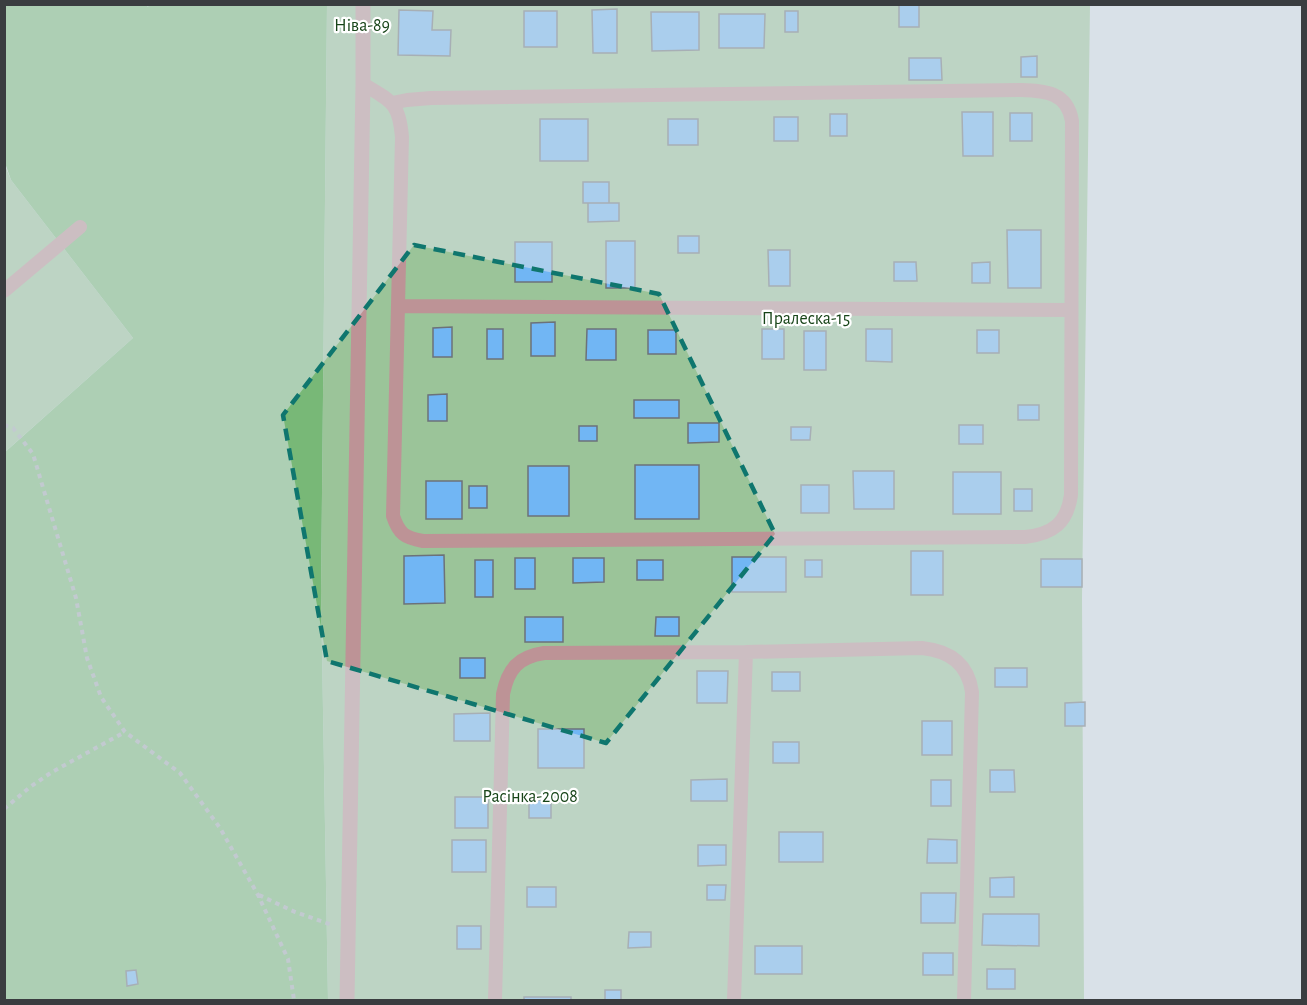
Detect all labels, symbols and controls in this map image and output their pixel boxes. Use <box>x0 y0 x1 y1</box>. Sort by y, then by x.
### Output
park label: Ніва-89 <box>334 17 390 35</box>
park label: Пралеска-15 <box>762 310 850 328</box>
park label: Расінка-2008 <box>482 788 578 806</box>

